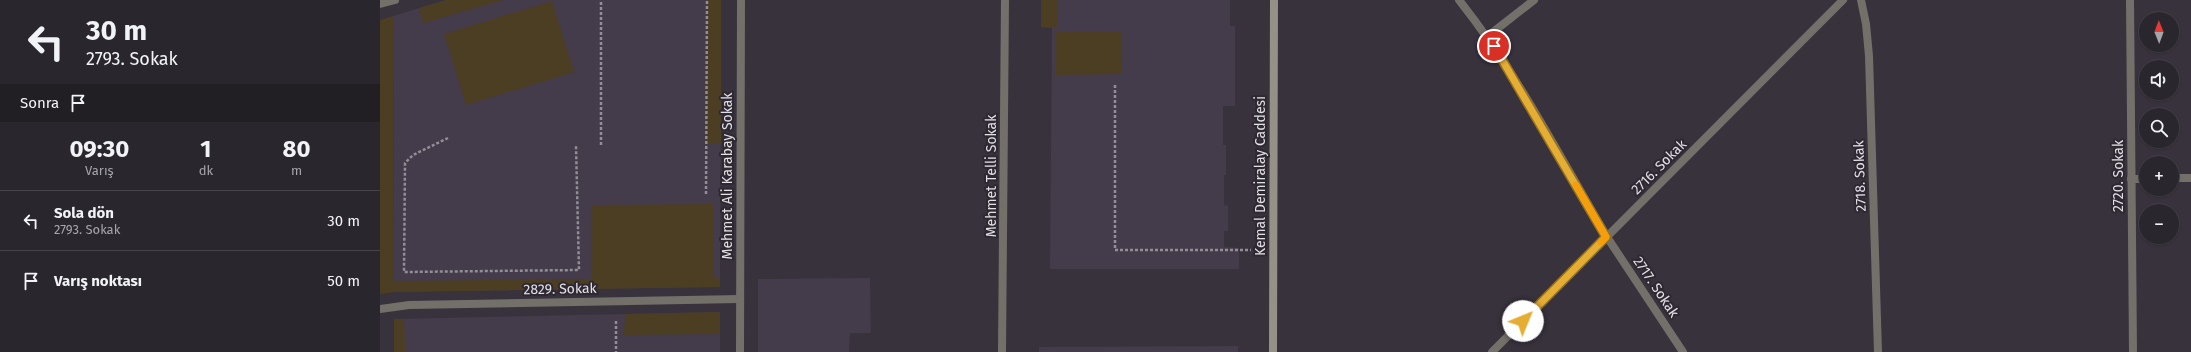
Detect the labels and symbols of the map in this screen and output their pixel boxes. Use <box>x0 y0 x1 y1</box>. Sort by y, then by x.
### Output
north arrow <box>2139 12 2179 52</box>
pin <box>1477 29 1511 63</box>
street label: Mehmet Ali Karabay Sokak <box>719 92 736 259</box>
street label: Kemal Demiralay Caddesi <box>1252 96 1269 256</box>
street label: Mehmet Telli Sokak <box>983 114 1000 237</box>
street label: 2716. Sokak <box>1628 135 1691 198</box>
street label: 2718. Sokak <box>1850 139 1870 212</box>
street label: 2720. Sokak <box>2110 139 2127 212</box>
street label: 2717. Sokak <box>1629 253 1683 321</box>
street label: 2829. Sokak <box>523 280 598 298</box>
position arrow <box>1502 300 1544 342</box>

